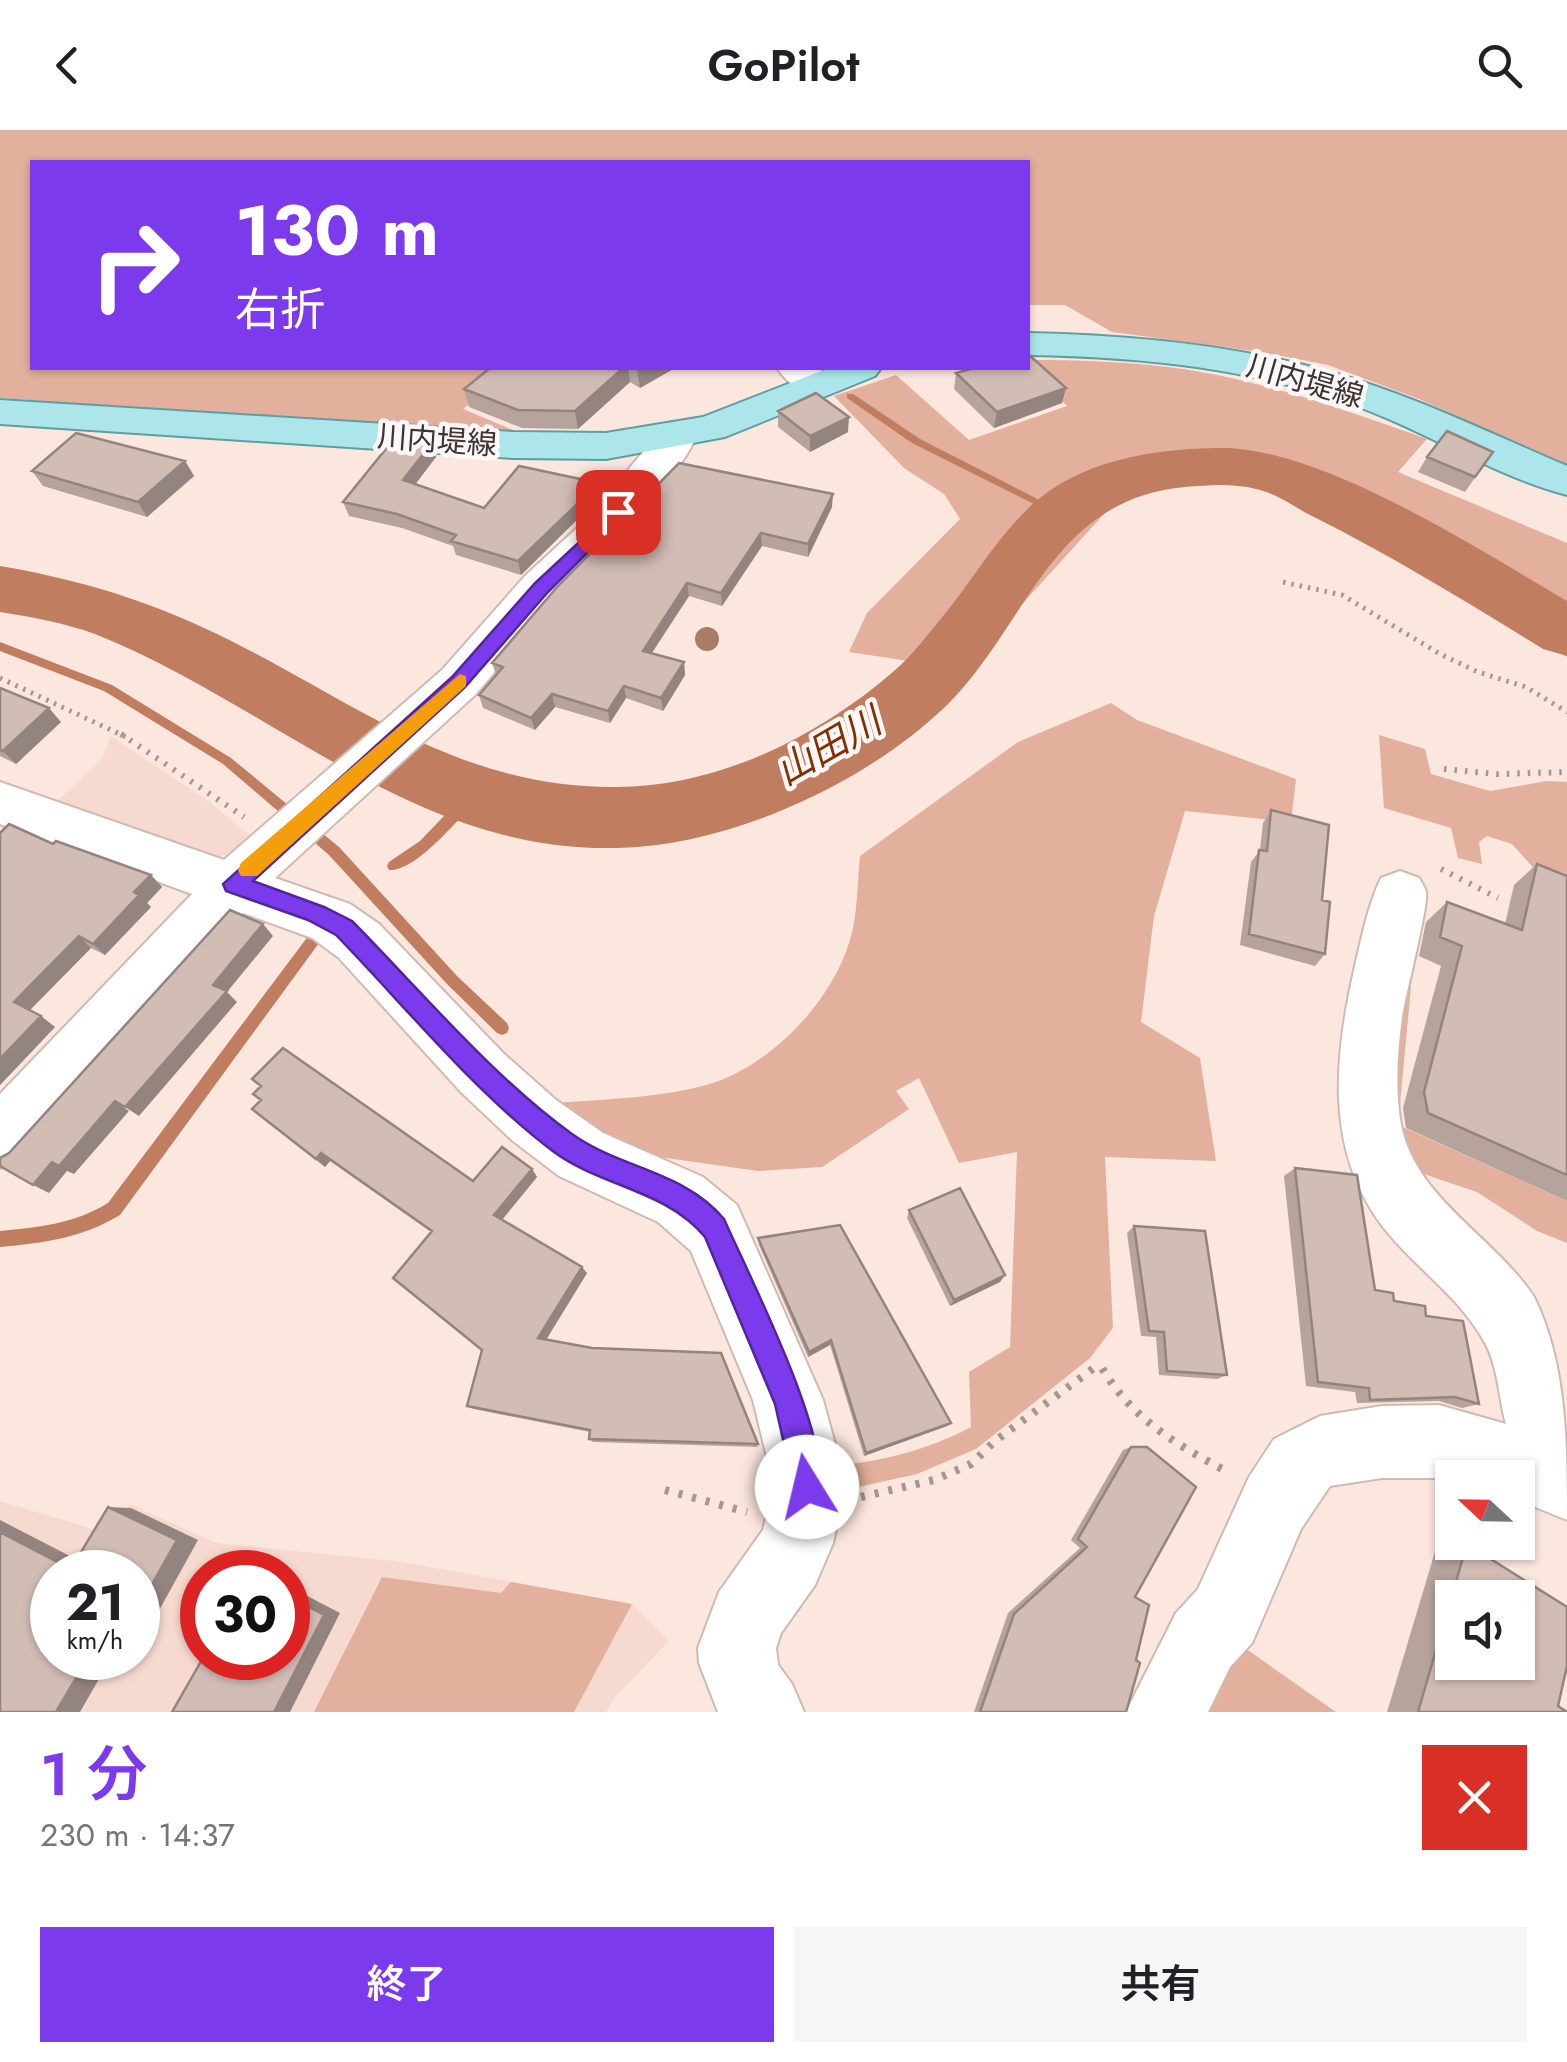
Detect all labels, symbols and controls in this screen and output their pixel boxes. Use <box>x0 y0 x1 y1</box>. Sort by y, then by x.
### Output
text: GoPilot <box>708 33 859 98</box>
icon: back <box>40 38 95 93</box>
icon: search <box>1472 38 1527 93</box>
text: 130 m <box>235 180 439 281</box>
icon: right <box>70 200 200 330</box>
text: 右折 <box>235 277 325 342</box>
street label: 川内堤線 <box>1241 344 1369 418</box>
street label: 川内堤線 <box>376 414 498 466</box>
pin <box>576 470 661 555</box>
icon: arrive <box>591 485 646 540</box>
water label: 山田川 <box>765 692 895 798</box>
position arrow <box>755 1435 859 1539</box>
north arrow <box>1435 1460 1535 1560</box>
map controls <box>1435 1460 1535 1680</box>
speed limit sign: 30 <box>180 1550 310 1680</box>
text: 21 <box>66 1566 124 1639</box>
button: sound <box>1435 1580 1535 1680</box>
text: km/h <box>67 1622 123 1658</box>
text: 1 分 <box>40 1731 147 1818</box>
button: close <box>1422 1745 1527 1850</box>
text: 230 m · 14:37 <box>40 1812 235 1858</box>
button: 終了 <box>40 1927 774 2042</box>
button: 共有 <box>794 1927 1527 2042</box>

